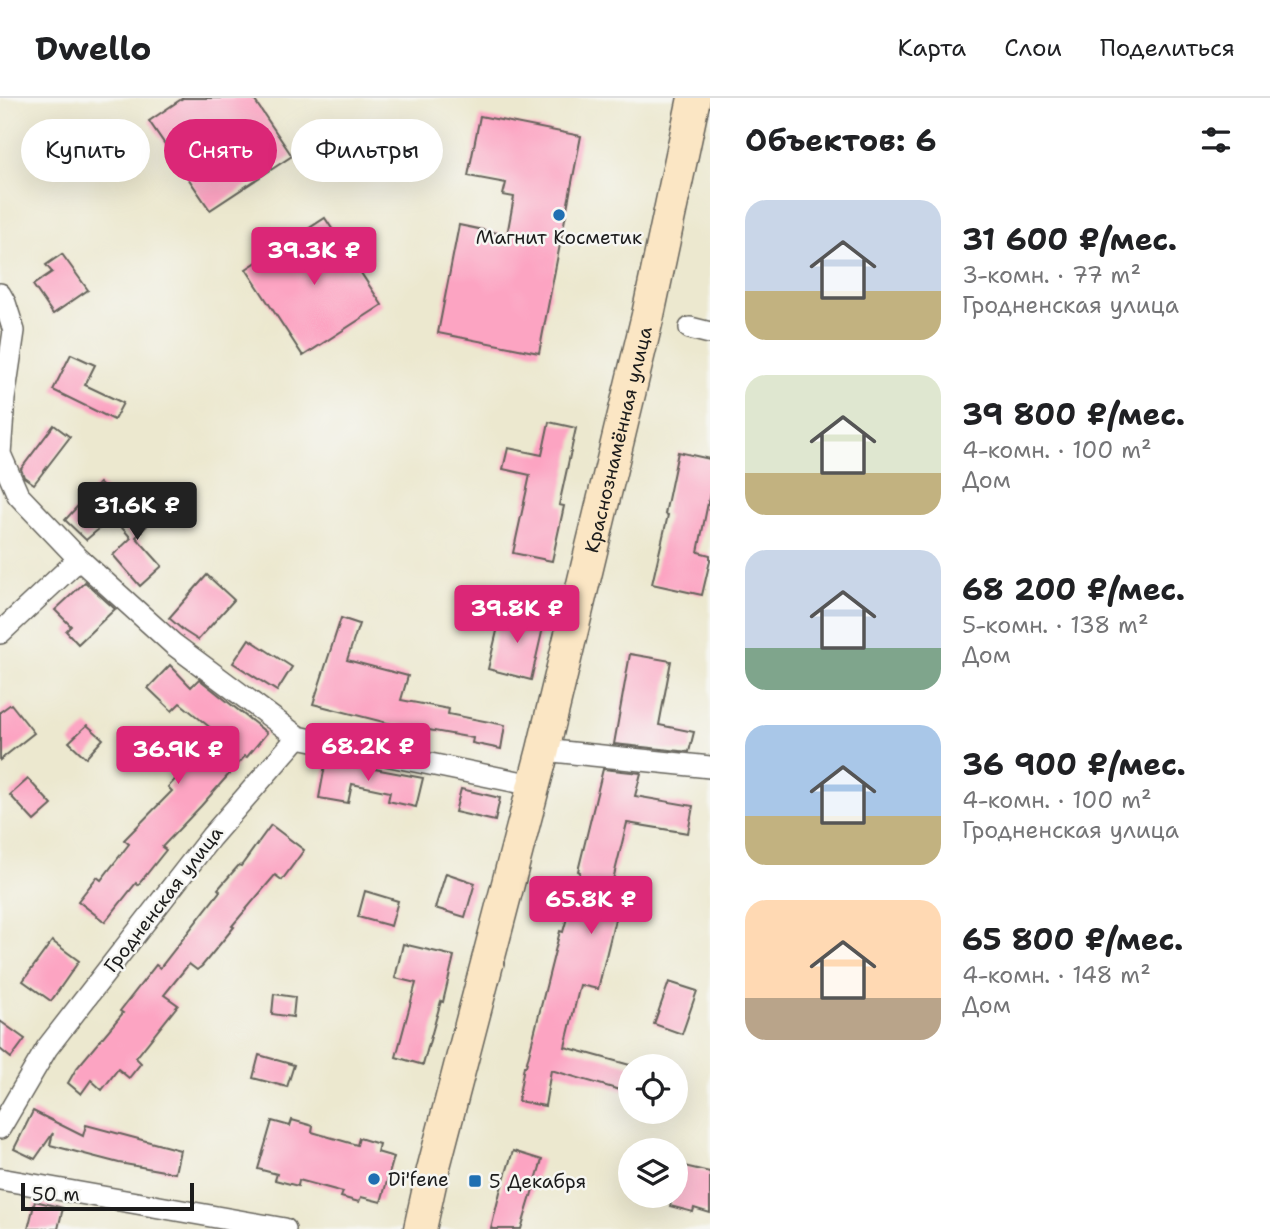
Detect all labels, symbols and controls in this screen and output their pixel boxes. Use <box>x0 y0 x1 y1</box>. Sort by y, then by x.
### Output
text: Dwello <box>35 26 151 71</box>
text: Карта <box>898 32 966 64</box>
text: Слои <box>1004 32 1062 64</box>
text: Поделиться <box>1100 32 1235 64</box>
chip: Купить <box>21 119 150 182</box>
chip: Снять <box>164 119 277 182</box>
chip: Фильтры <box>291 119 443 182</box>
text: Объектов: 6 <box>745 120 937 161</box>
icon: filters <box>1197 121 1235 159</box>
marker: Магнит Косметик <box>551 207 567 223</box>
text: 31 600 ₽/мес. <box>962 219 1177 260</box>
place label: Магнит Косметик <box>476 225 642 250</box>
pin: 39.3K ₽ <box>249 228 379 287</box>
icon: home <box>801 228 885 312</box>
text: 39.3K ₽ <box>267 235 361 265</box>
text: 3-комн. · 77 m² <box>962 260 1141 290</box>
text: Гродненская улица <box>962 290 1179 320</box>
street label: Краснознамённая улица <box>579 324 658 555</box>
text: 39 800 ₽/мес. <box>962 394 1185 435</box>
icon: home <box>801 403 885 487</box>
text: 4-комн. · 100 m² <box>962 435 1152 465</box>
text: Дом <box>962 465 1011 495</box>
pin: 31.6K ₽ <box>72 482 202 542</box>
text: 31.6K ₽ <box>94 490 180 520</box>
text: 68 200 ₽/мес. <box>962 569 1185 610</box>
icon: home <box>801 578 885 662</box>
pin: 39.8K ₽ <box>452 586 582 645</box>
text: 39.8K ₽ <box>470 593 564 623</box>
text: 5-комн. · 138 m² <box>962 610 1149 640</box>
text: Дом <box>962 640 1011 670</box>
pin: 68.2K ₽ <box>303 724 433 783</box>
pin: 36.9K ₽ <box>113 726 243 786</box>
text: 68.2K ₽ <box>321 731 415 761</box>
text: 36.9K ₽ <box>132 734 224 764</box>
text: 36 900 ₽/мес. <box>962 744 1186 785</box>
icon: home <box>801 753 885 837</box>
text: 4-комн. · 100 m² <box>962 785 1152 815</box>
text: Гродненская улица <box>962 815 1179 845</box>
street label: Гродненская улица <box>98 821 229 978</box>
pin: 65.8K ₽ <box>526 876 656 936</box>
text: 65.8K ₽ <box>545 884 637 914</box>
text: 65 800 ₽/мес. <box>962 919 1183 960</box>
icon: home <box>801 928 885 1012</box>
text: 4-комн. · 148 m² <box>962 960 1151 990</box>
text: Дом <box>962 990 1011 1020</box>
map controls <box>618 1054 688 1208</box>
button: locate <box>618 1054 688 1124</box>
button: layers <box>618 1138 688 1208</box>
place label: Di'fene <box>388 1167 449 1192</box>
place label: 5 Декабря <box>489 1169 586 1194</box>
marker: Di'fene <box>366 1171 382 1187</box>
marker: 5 Декабря <box>467 1173 483 1189</box>
scale bar <box>21 1180 194 1212</box>
text: 50 m <box>32 1182 80 1207</box>

